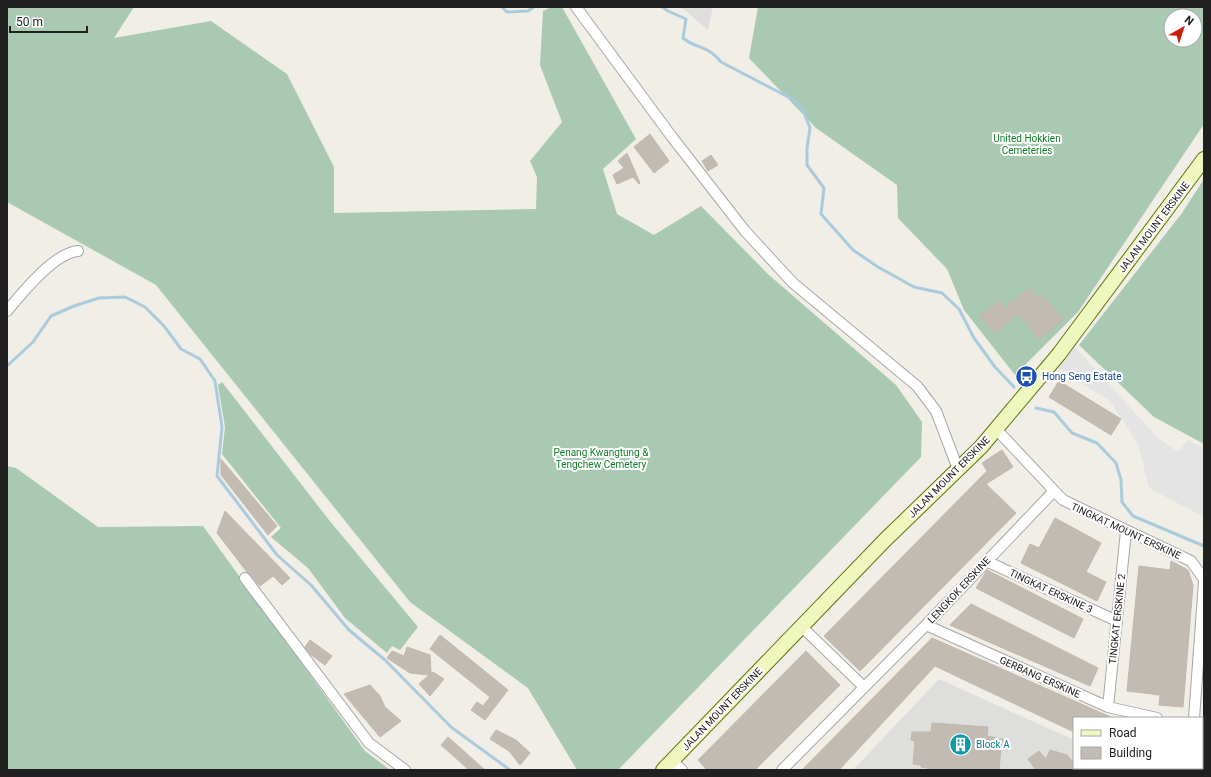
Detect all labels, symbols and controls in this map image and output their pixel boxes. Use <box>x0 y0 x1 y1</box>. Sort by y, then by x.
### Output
scale bar <box>10 8 87 34</box>
north arrow <box>1163 8 1203 48</box>
text: N <box>1182 13 1196 28</box>
text: 50 m <box>16 15 43 29</box>
park label: United Hokkien Cemeteries <box>993 133 1061 156</box>
street label: JALAN MOUNT ERSKINE <box>1116 179 1192 274</box>
bus stop icon: Hong Seng Estate <box>1013 363 1039 389</box>
place label: Hong Seng Estate <box>1042 371 1121 382</box>
street label: JALAN MOUNT ERSKINE <box>906 434 992 520</box>
park label: Penang Kwangtung & Tengchew Cemetery <box>554 447 649 470</box>
street label: TINGKAT MOUNT ERSKINE <box>1069 501 1183 561</box>
street label: LENGKOK ERSKINE <box>926 554 993 625</box>
street label: TINGKAT ERSKINE 3 <box>1008 567 1094 615</box>
street label: TINGKAT ERSKINE 2 <box>1107 573 1127 665</box>
street label: GERBANG ERSKINE <box>998 654 1082 700</box>
street label: JALAN MOUNT ERSKINE <box>680 665 765 753</box>
legend <box>1073 717 1203 769</box>
text: Road <box>1109 726 1137 740</box>
building icon: Block A <box>947 731 973 757</box>
place label: Block A <box>976 739 1010 750</box>
text: Building <box>1109 746 1152 760</box>

